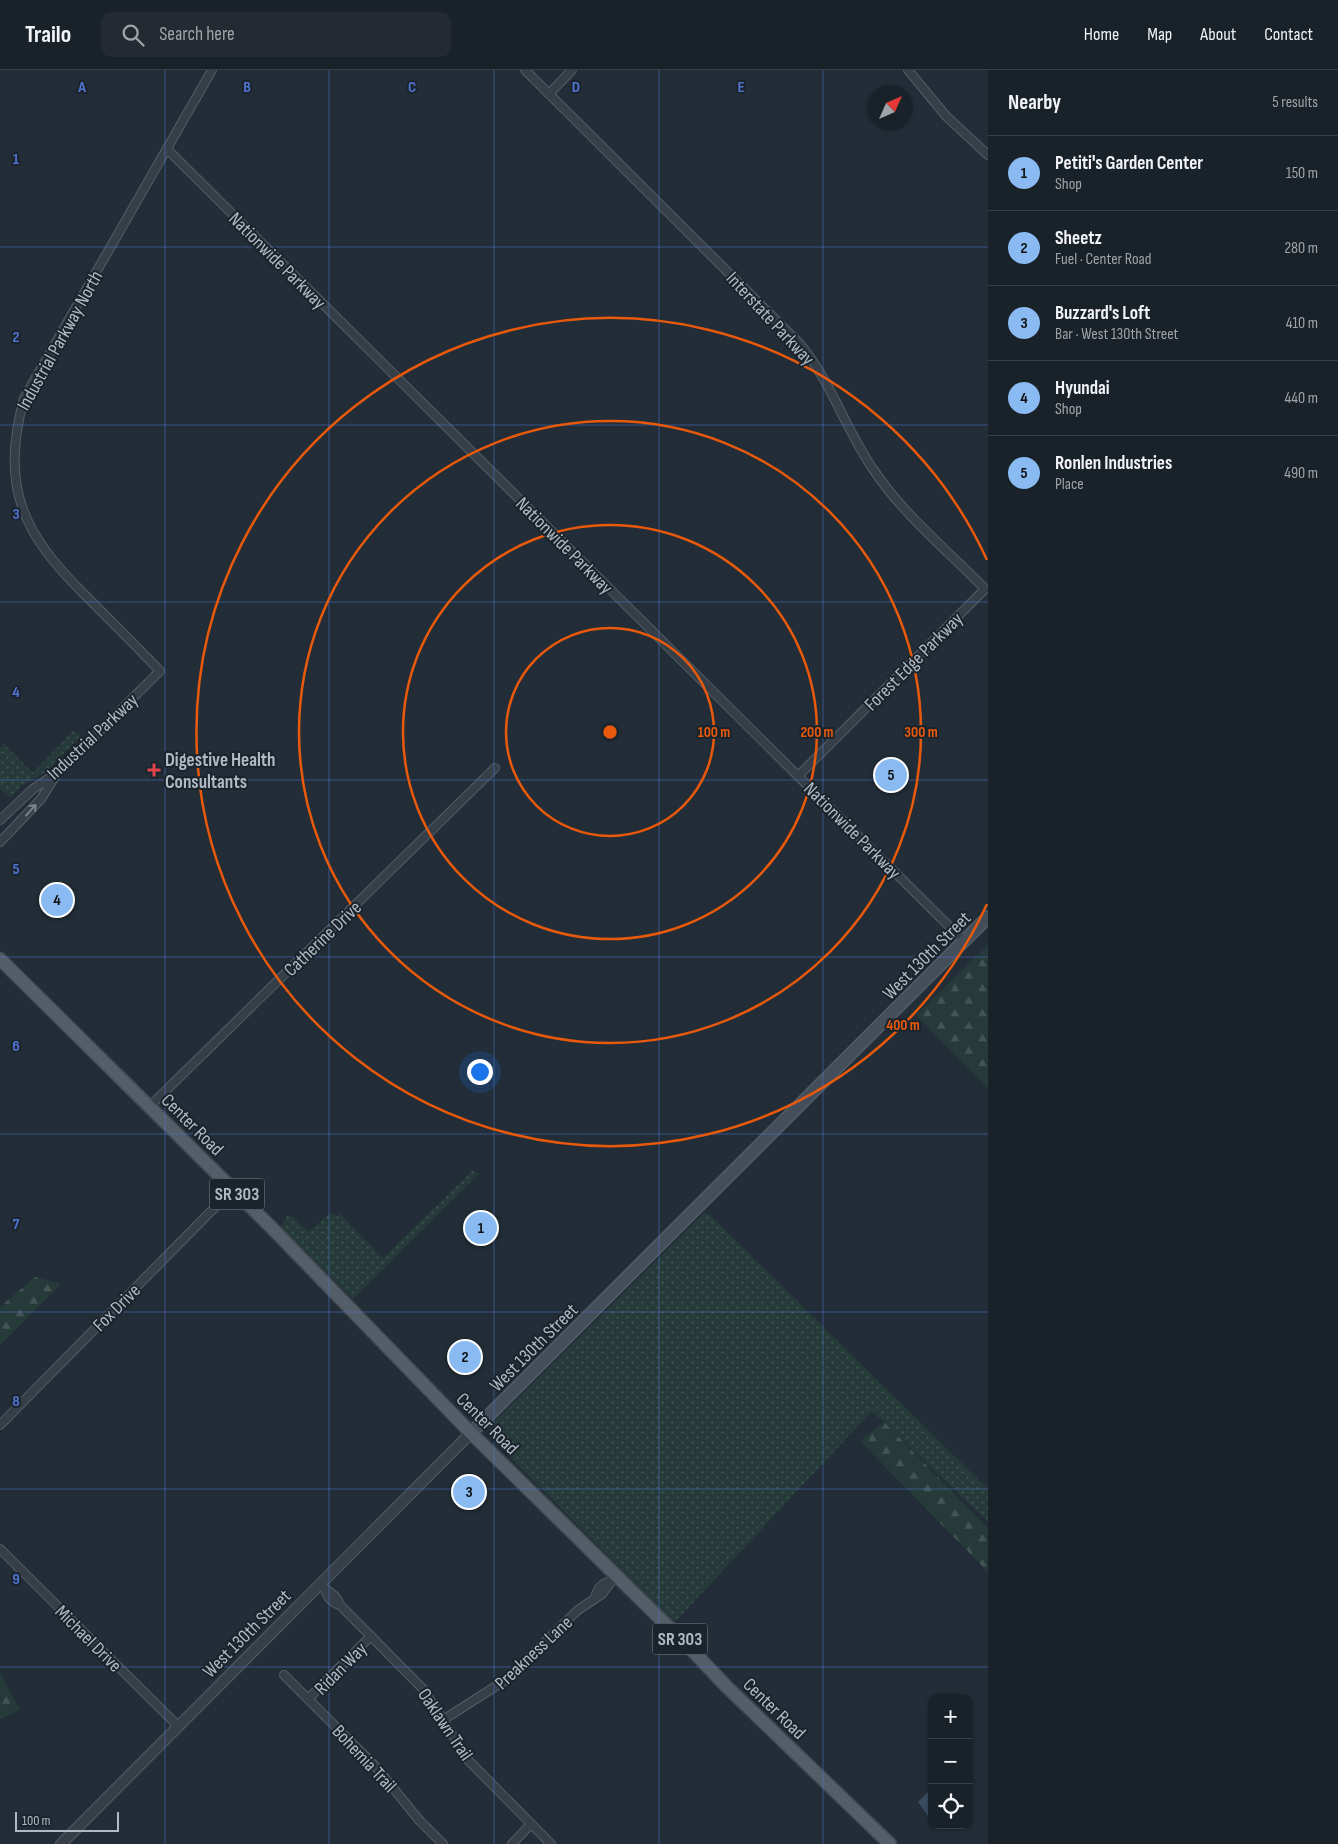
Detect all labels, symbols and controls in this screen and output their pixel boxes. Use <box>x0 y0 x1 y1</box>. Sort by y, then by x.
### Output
search box <box>101 12 451 57</box>
text: Trailo <box>25 20 71 49</box>
icon: search <box>119 21 147 49</box>
text: Search here <box>159 23 235 46</box>
text: Home <box>1084 24 1119 45</box>
text: Map <box>1147 24 1172 45</box>
text: About <box>1200 24 1236 45</box>
text: Contact <box>1264 24 1313 45</box>
text: A <box>77 78 86 97</box>
text: B <box>243 78 251 97</box>
text: C <box>408 78 416 97</box>
text: D <box>572 78 580 97</box>
text: E <box>738 78 745 97</box>
north arrow <box>868 85 913 130</box>
text: Nearby <box>1008 90 1061 115</box>
text: 5 results <box>1272 93 1318 112</box>
text: 1 <box>13 150 20 169</box>
text: Petiti's Garden Center <box>1055 152 1203 175</box>
text: 1 <box>1021 164 1027 183</box>
text: 150 m <box>1286 164 1318 183</box>
text: Shop <box>1055 175 1082 194</box>
street label: Nationwide Parkway <box>224 208 331 315</box>
text: Sheetz <box>1055 227 1102 250</box>
text: 2 <box>1020 239 1028 258</box>
text: 280 m <box>1284 239 1318 258</box>
text: Fuel · Center Road <box>1055 250 1151 269</box>
street label: Industrial Parkway North <box>12 267 108 415</box>
street label: Interstate Parkway <box>721 267 819 371</box>
text: Buzzard's Loft <box>1055 302 1150 325</box>
text: 3 <box>1020 314 1028 333</box>
text: 410 m <box>1286 314 1318 333</box>
text: Bar · West 130th Street <box>1055 325 1178 344</box>
text: 2 <box>12 328 20 347</box>
text: Hyundai <box>1055 377 1110 400</box>
text: 4 <box>1020 389 1028 408</box>
text: 440 m <box>1285 389 1318 408</box>
text: Shop <box>1055 400 1082 419</box>
text: Ronlen Industries <box>1055 452 1172 475</box>
text: 5 <box>1020 464 1028 483</box>
text: 490 m <box>1284 464 1318 483</box>
text: Place <box>1055 475 1084 494</box>
street label: Nationwide Parkway <box>511 493 618 600</box>
text: 3 <box>12 505 20 524</box>
street label: Forest Edge Parkway <box>860 608 969 716</box>
text: 4 <box>12 683 20 702</box>
street label: Industrial Parkway <box>43 689 144 785</box>
centre of rings <box>601 723 619 741</box>
text: 100 m <box>698 723 730 742</box>
text: 200 m <box>800 723 834 742</box>
text: 300 m <box>904 723 938 742</box>
place label: Digestive Health Consultants <box>165 749 276 794</box>
pin: 5 <box>875 756 907 794</box>
marker: Digestive Health Consultants <box>147 763 161 777</box>
street label: Nationwide Parkway <box>799 778 906 885</box>
one-way arrow <box>25 803 37 816</box>
text: 5 <box>12 860 20 879</box>
pin: 4 <box>41 881 73 919</box>
street label: Catherine Drive <box>280 897 367 982</box>
street label: West 130th Street <box>878 907 976 1005</box>
text: 400 m <box>886 1016 920 1035</box>
text: 6 <box>12 1037 20 1056</box>
your location <box>467 1059 493 1085</box>
street label: Center Road <box>156 1089 228 1161</box>
road number: SR 303 <box>210 1178 264 1210</box>
pin: 1 <box>465 1209 497 1247</box>
text: 7 <box>13 1215 20 1234</box>
street label: Fox Drive <box>88 1279 146 1337</box>
street label: West 130th Street <box>485 1299 583 1397</box>
pin: 2 <box>449 1338 481 1376</box>
street label: Center Road <box>451 1388 523 1460</box>
text: 8 <box>12 1392 20 1411</box>
pin: 3 <box>453 1473 485 1511</box>
text: 9 <box>12 1570 20 1589</box>
street label: West 130th Street <box>198 1585 296 1683</box>
street label: Michael Drive <box>50 1601 126 1677</box>
street label: Preakness Lane <box>490 1611 578 1695</box>
road number: SR 303 <box>652 1624 708 1655</box>
street label: Ridan Way <box>310 1637 373 1700</box>
street label: Center Road <box>738 1674 810 1745</box>
street label: Oaklawn Trail <box>412 1684 477 1765</box>
map controls <box>928 1694 973 1829</box>
button: + <box>928 1694 973 1739</box>
street label: Bohemia Trail <box>327 1720 401 1798</box>
button: − <box>928 1739 973 1784</box>
button: locate <box>928 1784 973 1829</box>
scale bar <box>15 1809 119 1832</box>
text: 100 m <box>22 1812 51 1829</box>

